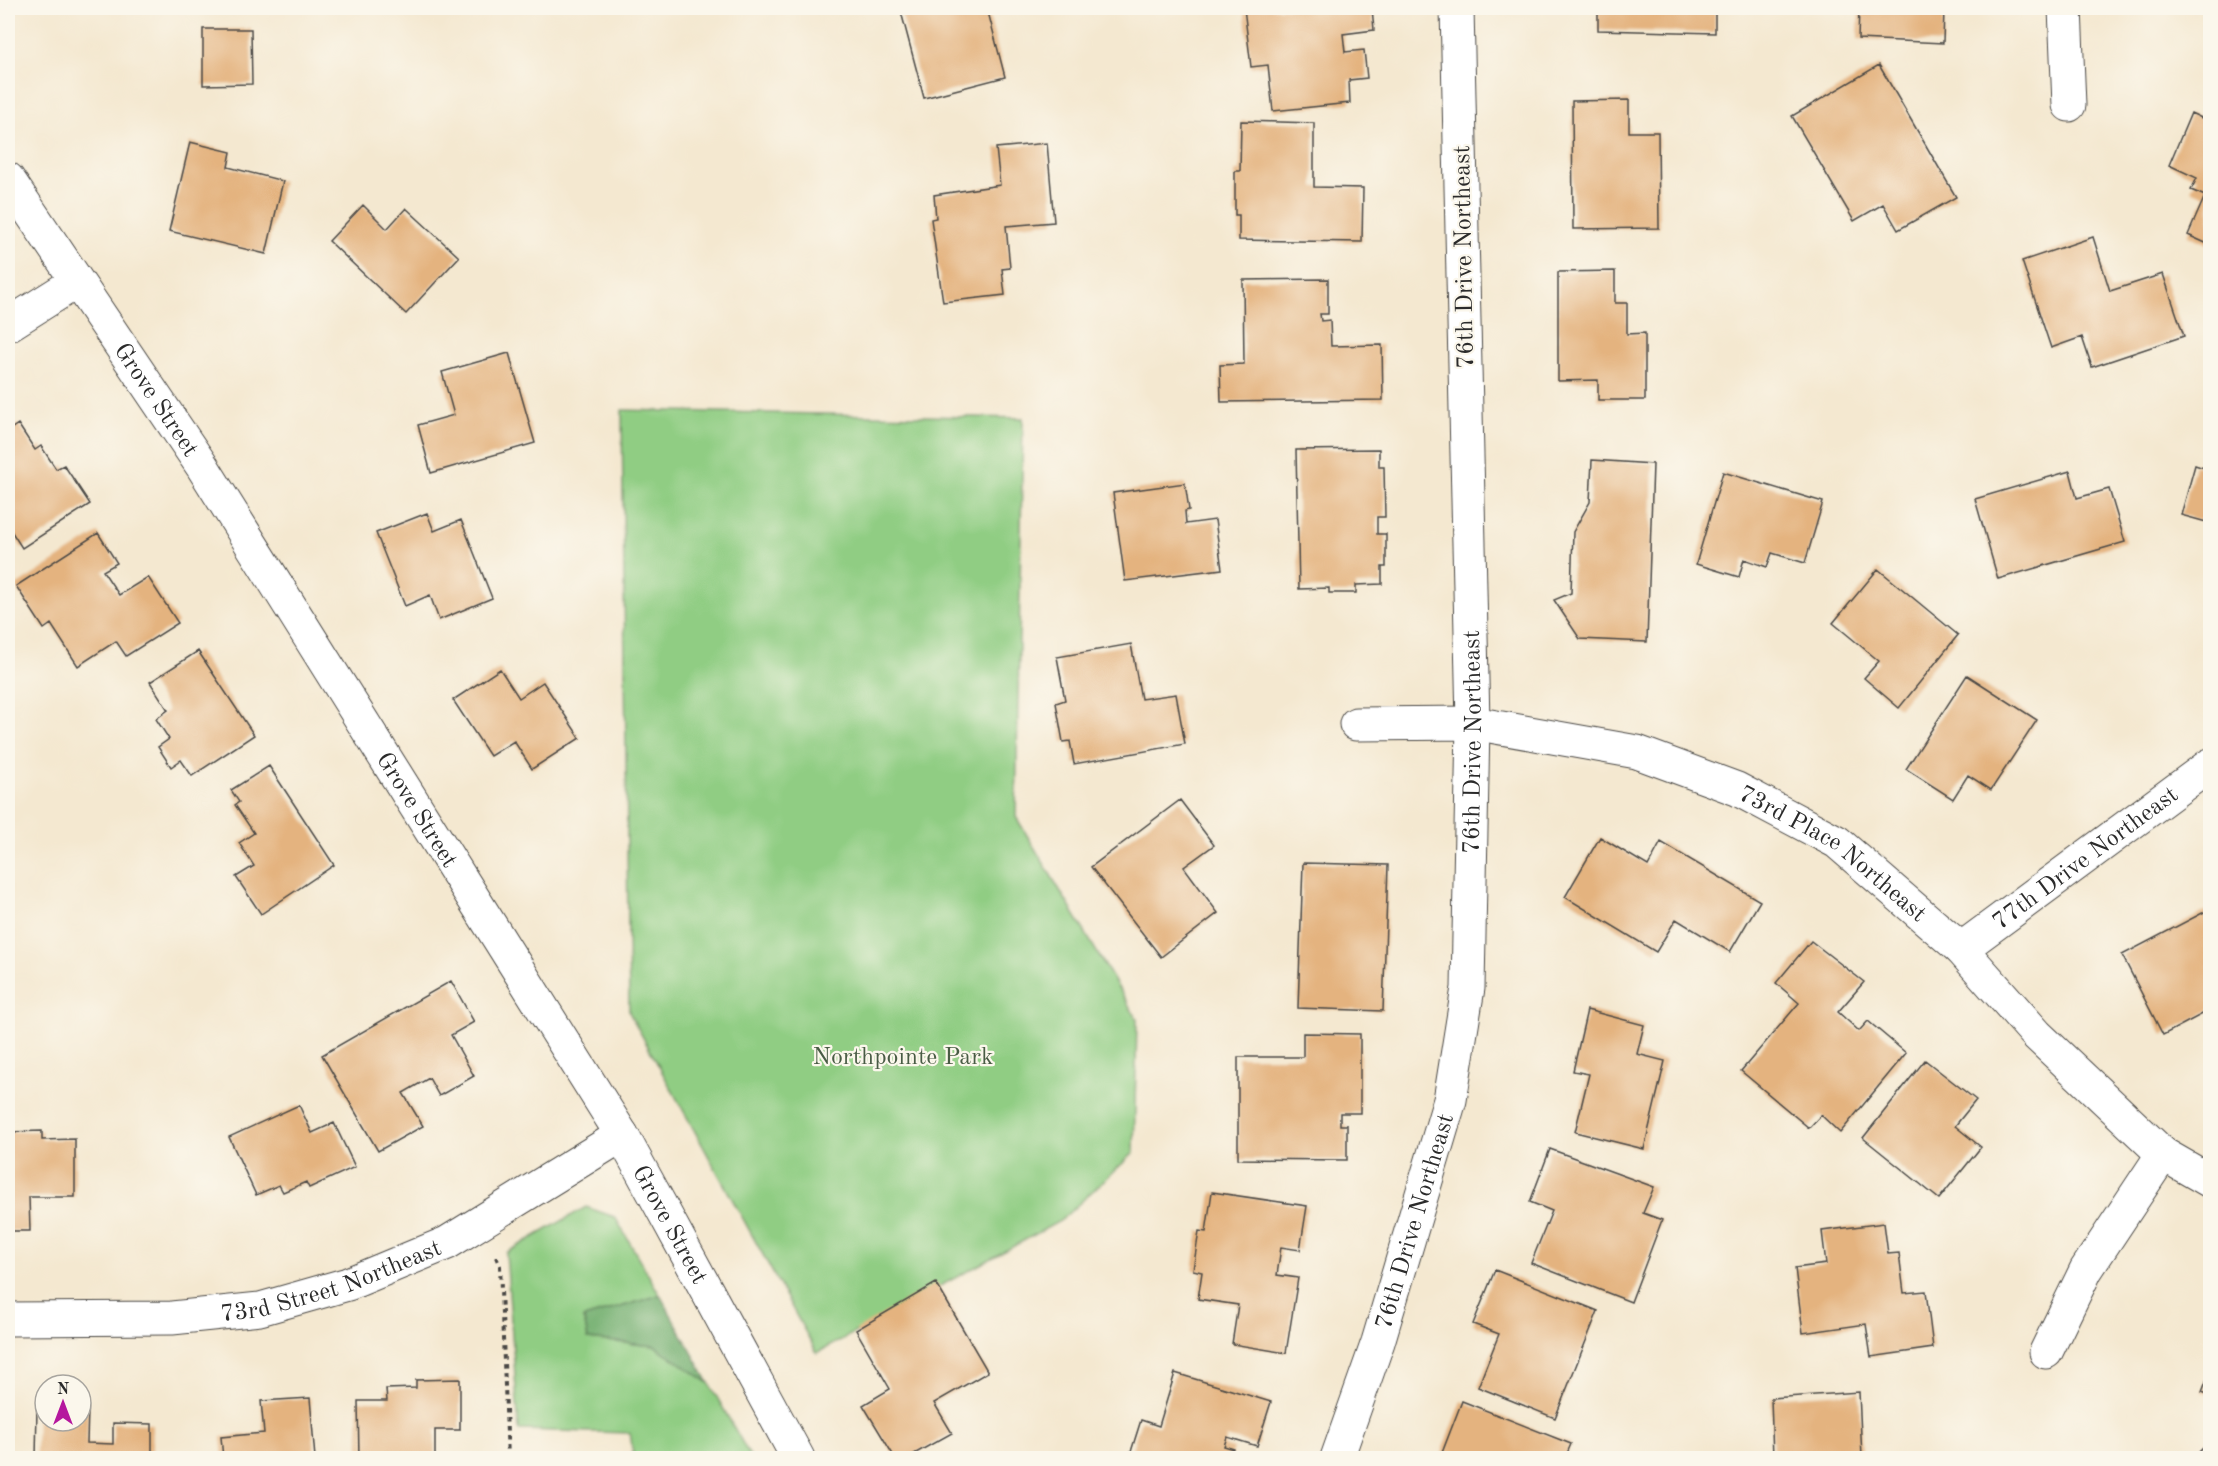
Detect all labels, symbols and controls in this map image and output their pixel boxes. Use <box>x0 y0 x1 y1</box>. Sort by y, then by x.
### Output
street label: 76th Drive Northeast <box>1451 145 1479 369</box>
street label: Grove Street <box>109 339 202 461</box>
street label: 76th Drive Northeast <box>1461 630 1487 854</box>
street label: Grove Street <box>371 749 461 872</box>
street label: 73rd Place Northeast <box>1734 782 1930 927</box>
street label: 77th Drive Northeast <box>1989 783 2183 935</box>
park label: Northpointe Park <box>812 1046 994 1070</box>
street label: 76th Drive Northeast <box>1372 1111 1459 1333</box>
street label: Grove Street <box>627 1162 711 1289</box>
street label: 73rd Street Northeast <box>219 1237 445 1327</box>
north arrow <box>33 1373 93 1433</box>
text: N <box>57 1382 70 1398</box>

